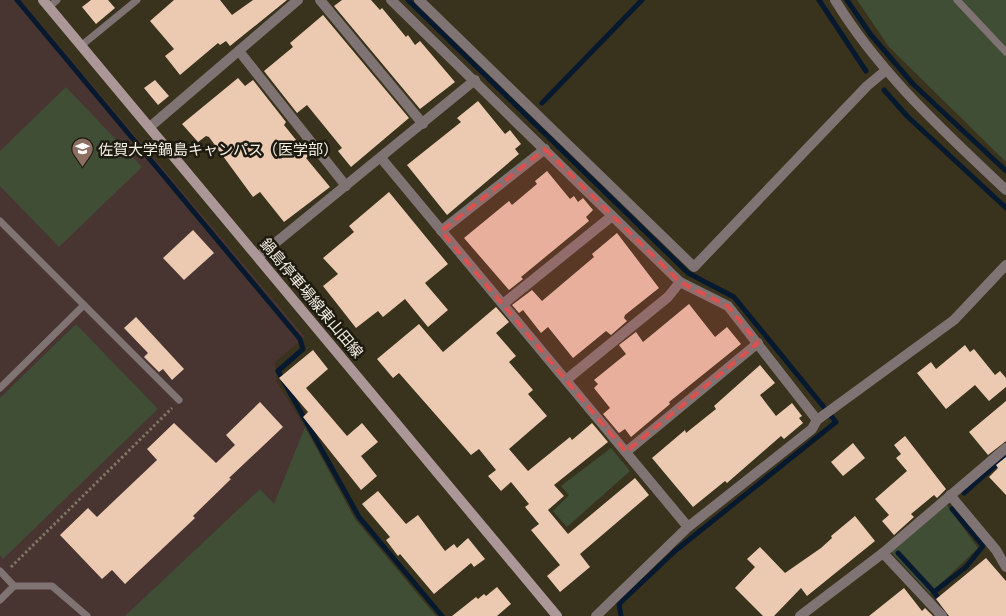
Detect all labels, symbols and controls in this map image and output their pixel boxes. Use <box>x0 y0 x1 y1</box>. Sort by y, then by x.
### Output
school or university icon: 佐賀大学鍋島キャンパス（医学部） <box>70 137 94 168</box>
place label: 佐賀大学鍋島キャンパス（医学部） <box>98 138 338 161</box>
street label: 鍋島停車場線東山田線 <box>255 233 369 363</box>

